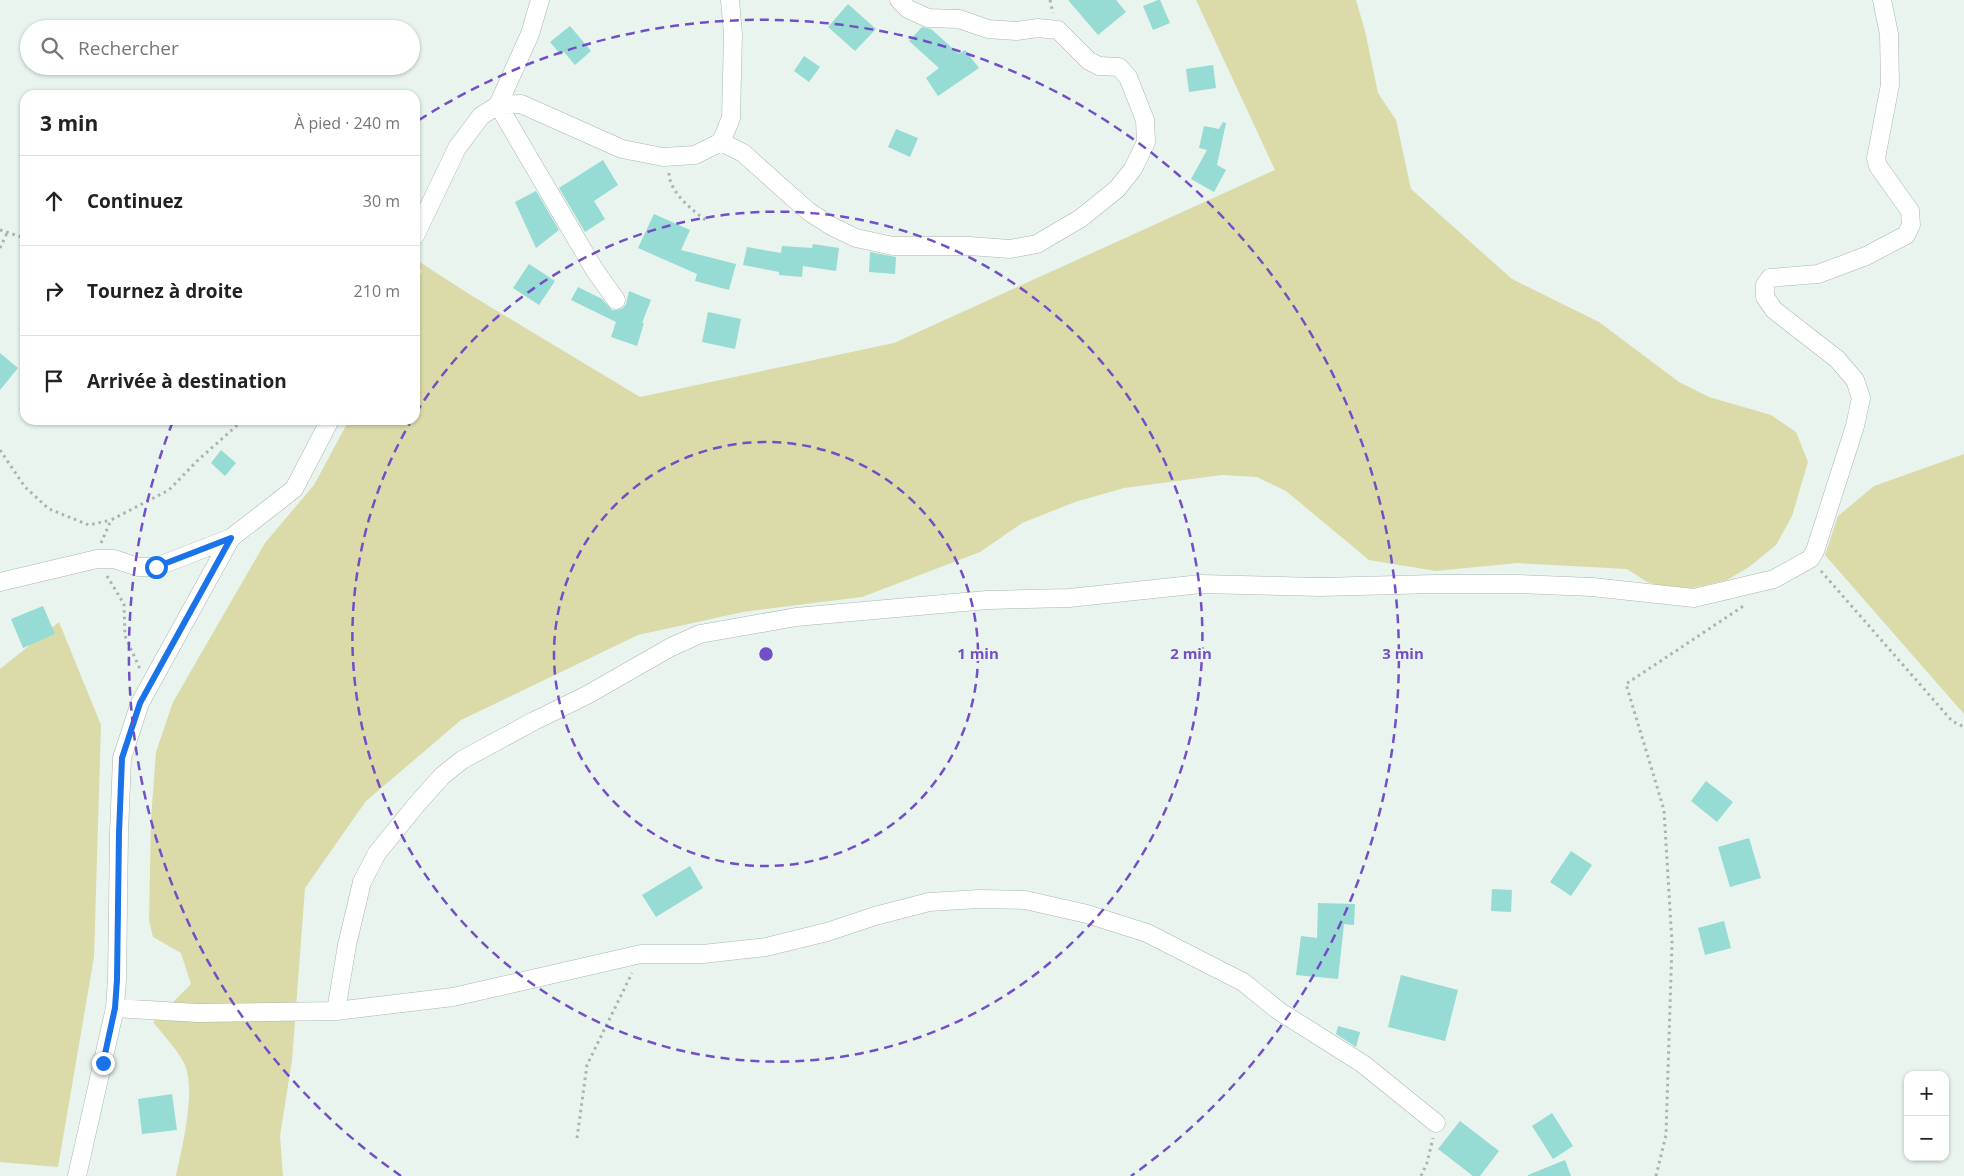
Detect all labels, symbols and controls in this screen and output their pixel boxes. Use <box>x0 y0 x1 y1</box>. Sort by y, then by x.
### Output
search box <box>20 20 420 75</box>
icon: search <box>38 34 66 62</box>
text: Rechercher <box>78 35 179 61</box>
text: 3 min <box>40 109 98 137</box>
text: À pied · 240 m <box>294 112 400 134</box>
icon: ahead <box>40 187 68 215</box>
text: Continuez <box>87 188 183 214</box>
text: 30 m <box>363 190 400 212</box>
icon: right <box>40 277 68 305</box>
text: Tournez à droite <box>87 278 243 304</box>
text: 210 m <box>354 280 400 302</box>
icon: arrive <box>40 367 68 395</box>
text: Arrivée à destination <box>87 368 287 394</box>
route start <box>145 556 168 579</box>
text: 1 min <box>957 643 999 663</box>
text: 2 min <box>1170 643 1212 663</box>
text: 3 min <box>1382 643 1424 663</box>
centre of rings <box>757 645 775 663</box>
route end <box>92 1052 115 1075</box>
map controls <box>1904 1071 1949 1161</box>
button: + <box>1904 1071 1949 1116</box>
button: − <box>1904 1116 1949 1161</box>

